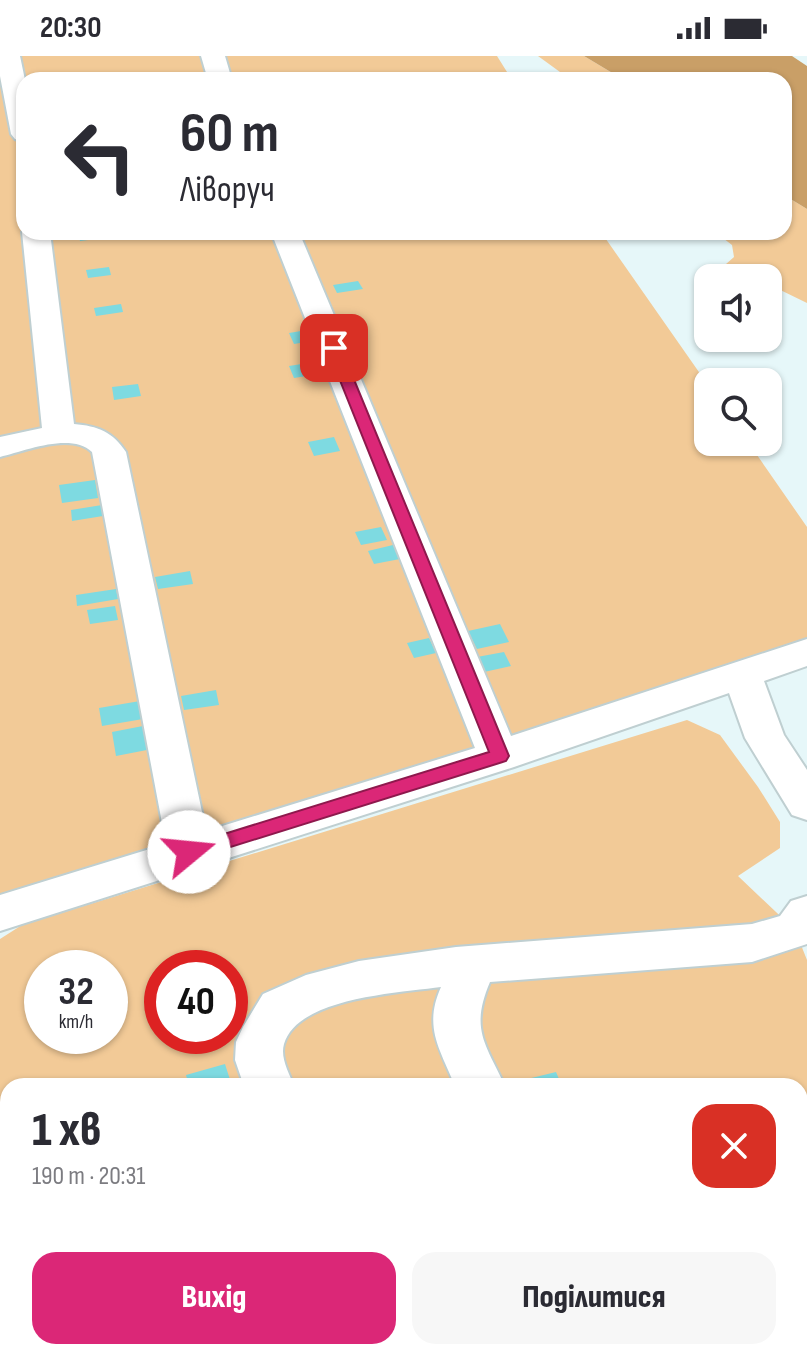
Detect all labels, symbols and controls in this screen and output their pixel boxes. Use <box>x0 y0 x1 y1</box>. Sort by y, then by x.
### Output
text: 20:30 <box>40 10 101 46</box>
text: 60 m <box>180 101 279 168</box>
icon: left <box>48 104 152 208</box>
text: Ліворуч <box>180 169 275 212</box>
map controls <box>694 264 782 456</box>
button: sound <box>694 264 782 352</box>
pin <box>300 314 368 382</box>
icon: arrive <box>312 326 356 370</box>
button: search <box>694 368 782 456</box>
position arrow <box>147 810 231 894</box>
speed limit sign: 40 <box>144 950 248 1054</box>
text: 32 <box>58 968 94 1016</box>
text: km/h <box>59 1010 93 1034</box>
text: 1 хв <box>32 1102 101 1159</box>
button: close <box>692 1104 776 1188</box>
text: 190 m · 20:31 <box>32 1161 145 1192</box>
button: Вихід <box>32 1252 396 1344</box>
button: Поділитися <box>412 1252 776 1344</box>

